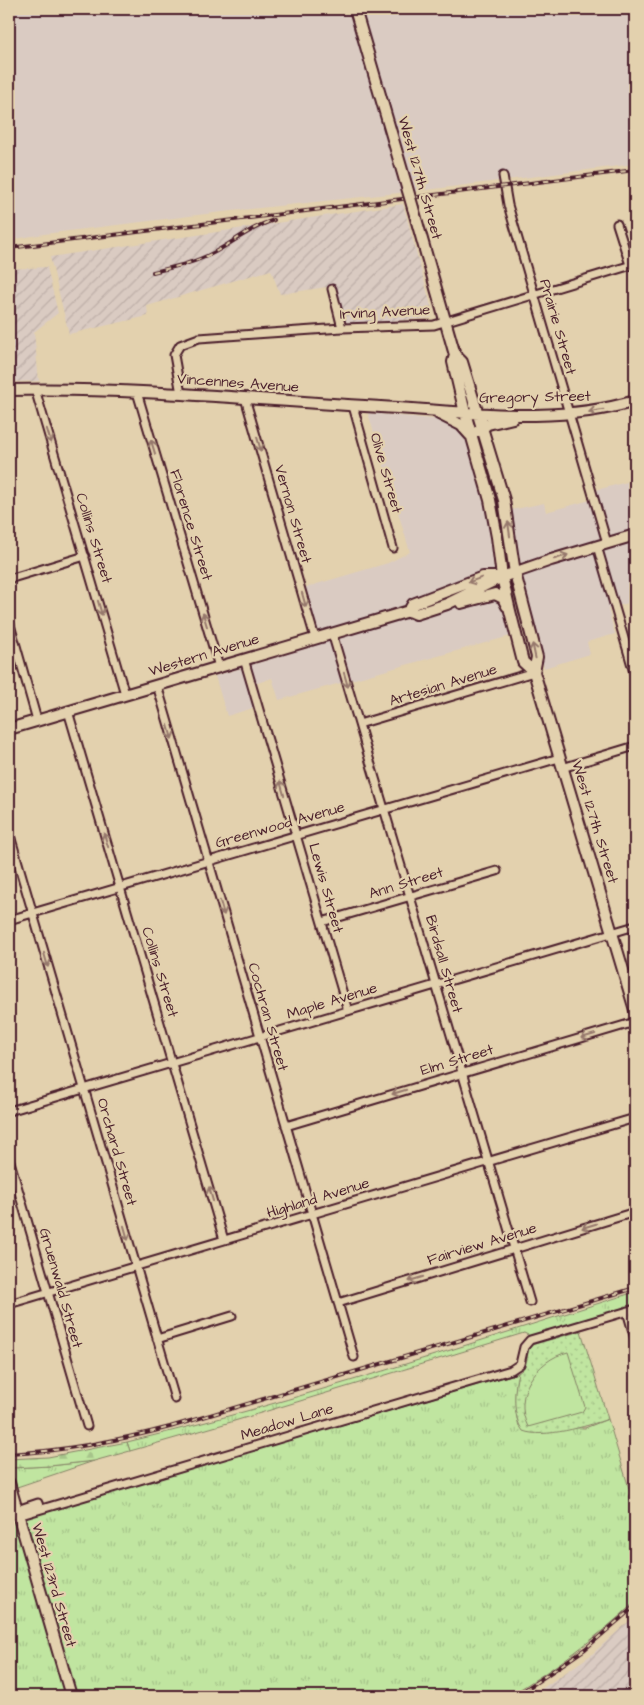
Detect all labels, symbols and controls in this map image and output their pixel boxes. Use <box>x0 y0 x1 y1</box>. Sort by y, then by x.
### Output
street label: West 127th Street <box>392 114 448 242</box>
street label: Prairie Street <box>534 277 582 377</box>
street label: Irving Avenue <box>339 299 431 326</box>
street label: Vincennes Avenue <box>176 368 300 398</box>
street label: Gregory Street <box>479 386 591 409</box>
one-way arrow <box>589 406 605 416</box>
one-way arrow <box>44 427 54 443</box>
street label: Olive Street <box>364 430 408 516</box>
one-way arrow <box>254 436 264 452</box>
one-way arrow <box>148 440 158 456</box>
street label: Vernon Street <box>269 462 317 566</box>
street label: Florence Street <box>164 467 218 583</box>
street label: Collins Street <box>70 490 118 586</box>
one-way arrow <box>504 522 514 538</box>
one-way arrow <box>552 551 568 561</box>
one-way arrow <box>467 576 483 585</box>
one-way arrow <box>300 592 310 608</box>
one-way arrow <box>96 600 106 616</box>
one-way arrow <box>199 612 209 628</box>
street label: Western Avenue <box>146 628 262 682</box>
one-way arrow <box>529 644 539 660</box>
street label: Artesian Avenue <box>386 659 500 711</box>
one-way arrow <box>342 671 352 687</box>
one-way arrow <box>166 723 176 739</box>
street label: West 127th Street <box>566 758 624 886</box>
one-way arrow <box>277 781 287 797</box>
street label: Greenwood Avenue <box>213 796 347 854</box>
one-way arrow <box>101 833 111 849</box>
street label: Lewis Street <box>303 841 349 935</box>
street label: Ann Street <box>366 862 446 904</box>
one-way arrow <box>217 899 227 915</box>
street label: Birdsall Street <box>420 913 468 1015</box>
street label: Collins Street <box>136 924 184 1020</box>
one-way arrow <box>41 951 51 967</box>
street label: Cochran Street <box>243 960 293 1074</box>
street label: Maple Avenue <box>284 977 380 1025</box>
one-way arrow <box>581 1031 597 1041</box>
street label: Elm Street <box>418 1039 496 1081</box>
one-way arrow <box>391 1087 407 1097</box>
street label: Orchard Street <box>92 1096 142 1208</box>
street label: Highland Avenue <box>264 1172 372 1225</box>
one-way arrow <box>205 1186 215 1202</box>
street label: Fairview Avenue <box>425 1217 539 1271</box>
one-way arrow <box>581 1222 597 1232</box>
one-way arrow <box>122 1225 132 1241</box>
street label: Gruenwald Street <box>34 1226 88 1350</box>
one-way arrow <box>409 1274 425 1284</box>
street label: Meadow Lane <box>238 1398 336 1446</box>
street label: West 123rd Street <box>26 1520 82 1650</box>

